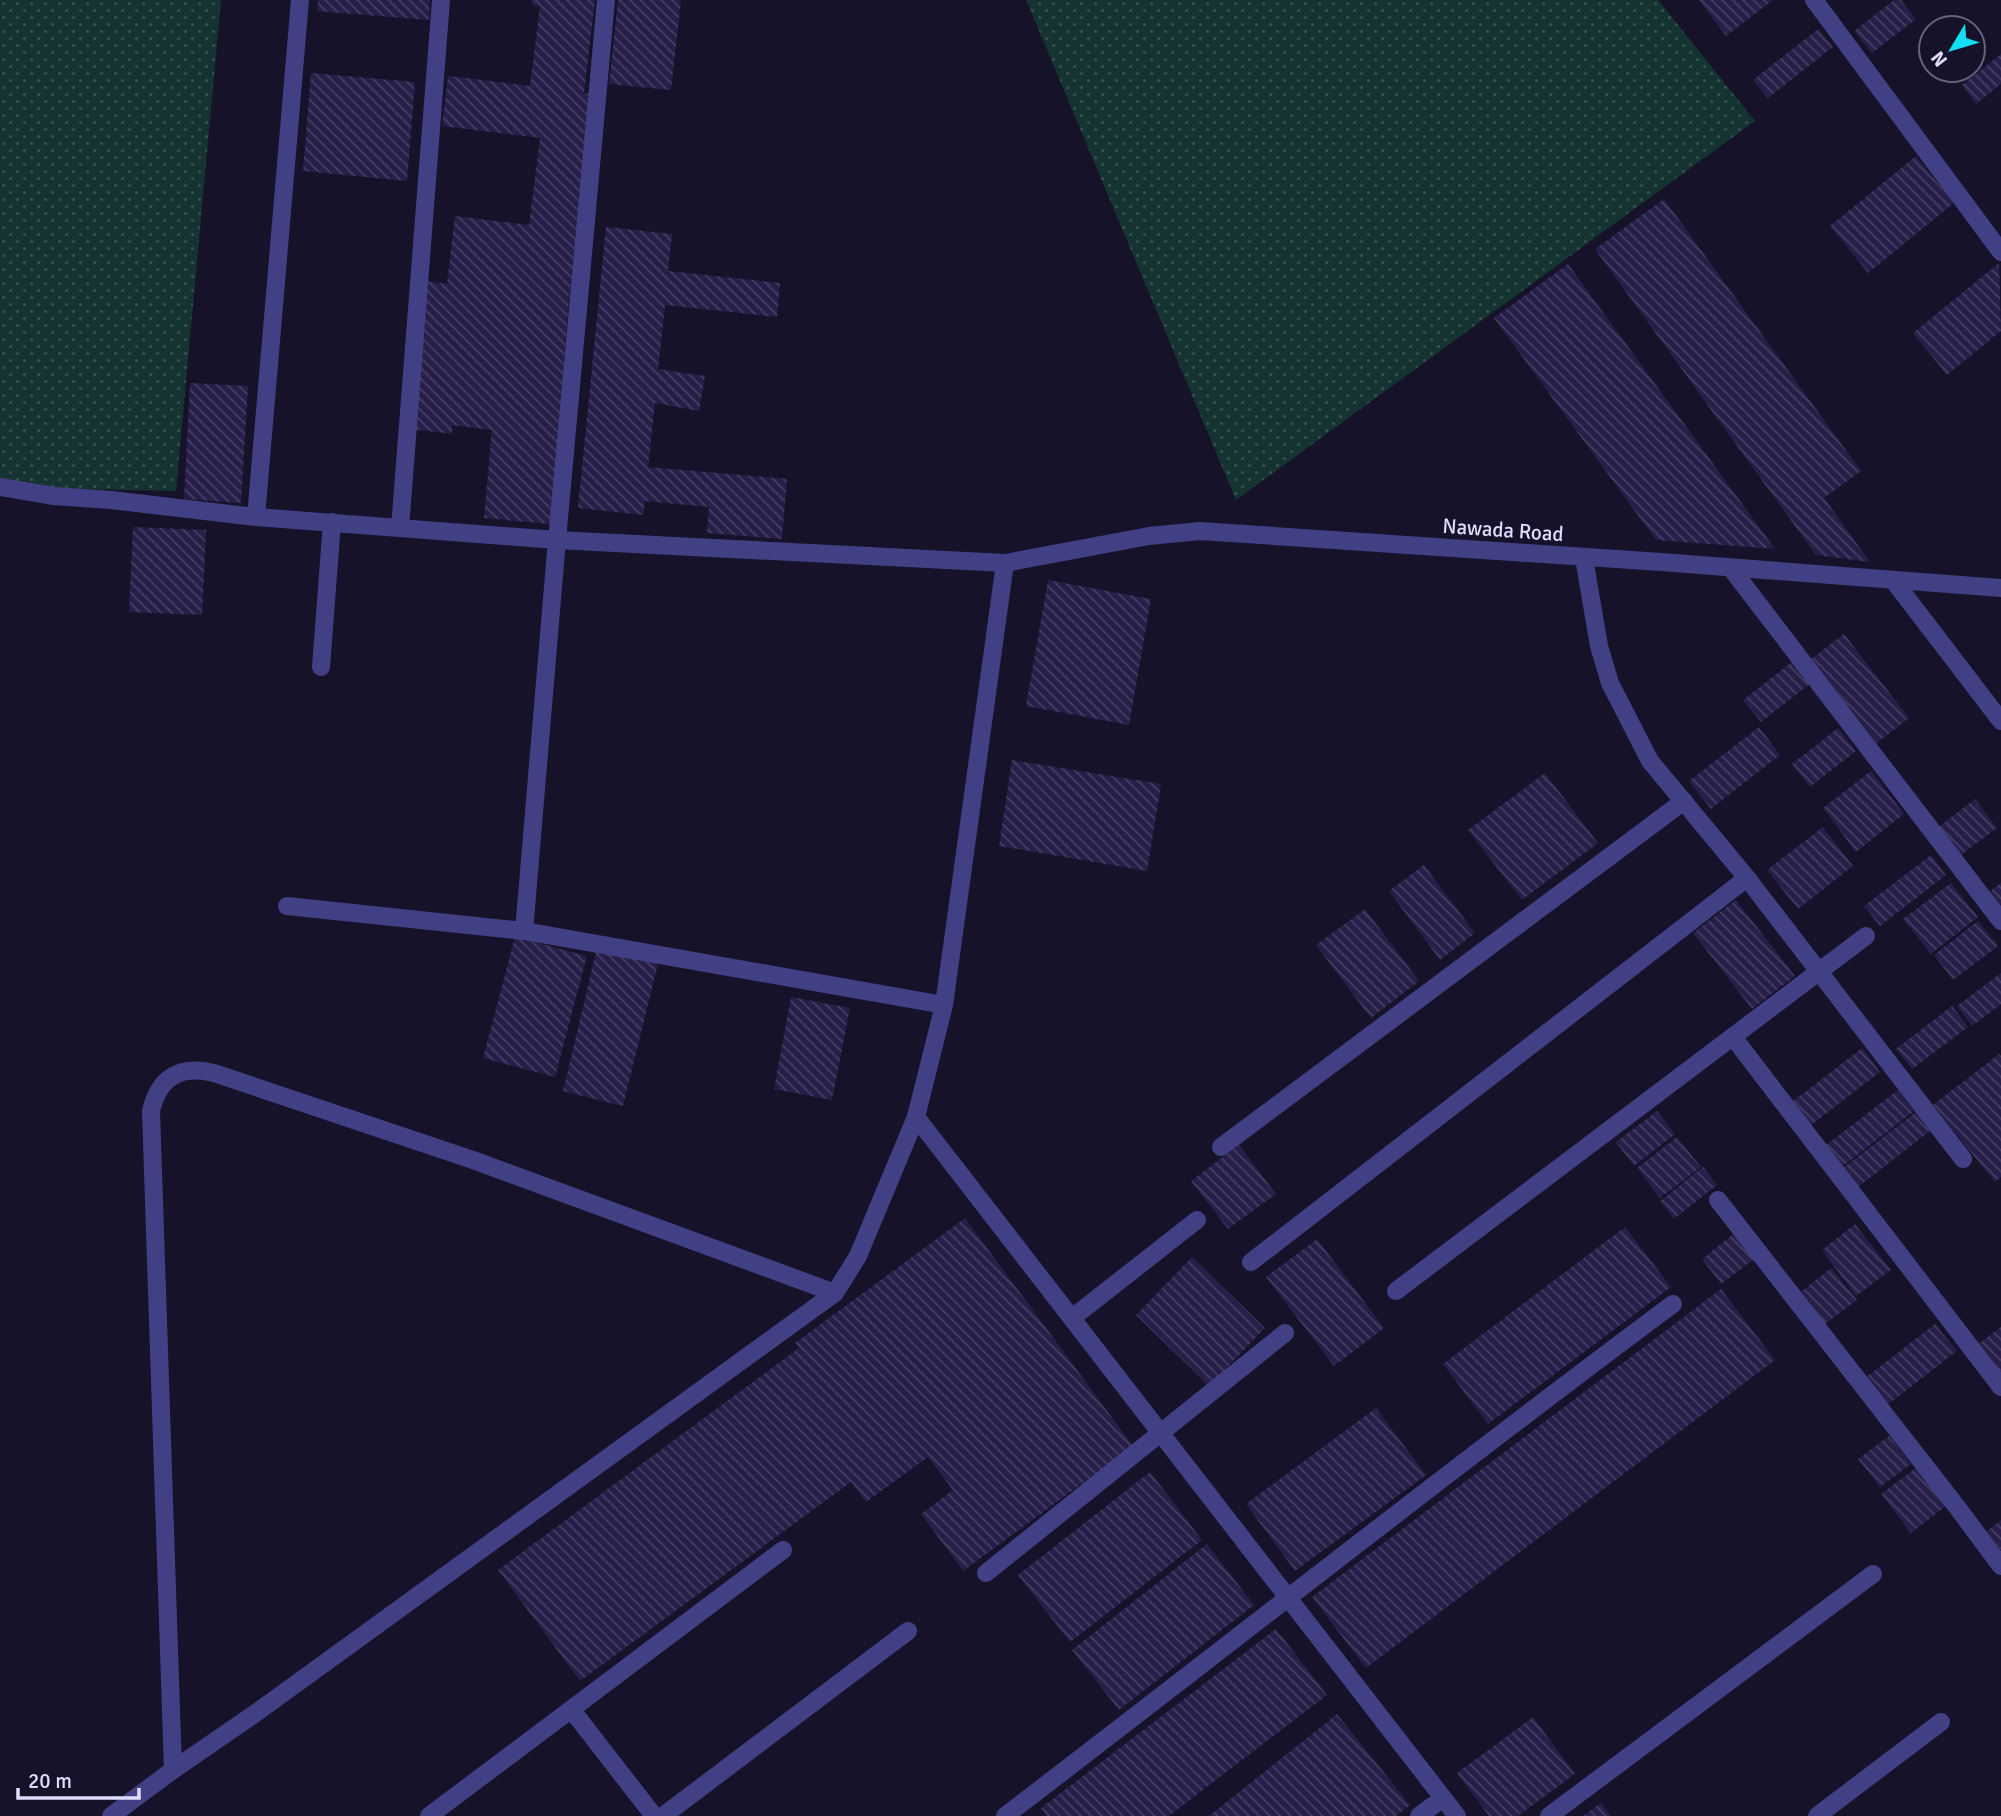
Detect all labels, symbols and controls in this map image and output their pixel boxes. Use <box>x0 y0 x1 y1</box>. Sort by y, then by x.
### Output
north arrow <box>1917 14 1987 84</box>
text: N <box>1926 46 1953 71</box>
street label: Nawada Road <box>1441 513 1565 547</box>
scale bar <box>18 1756 138 1800</box>
text: 20 m <box>28 1768 72 1794</box>

